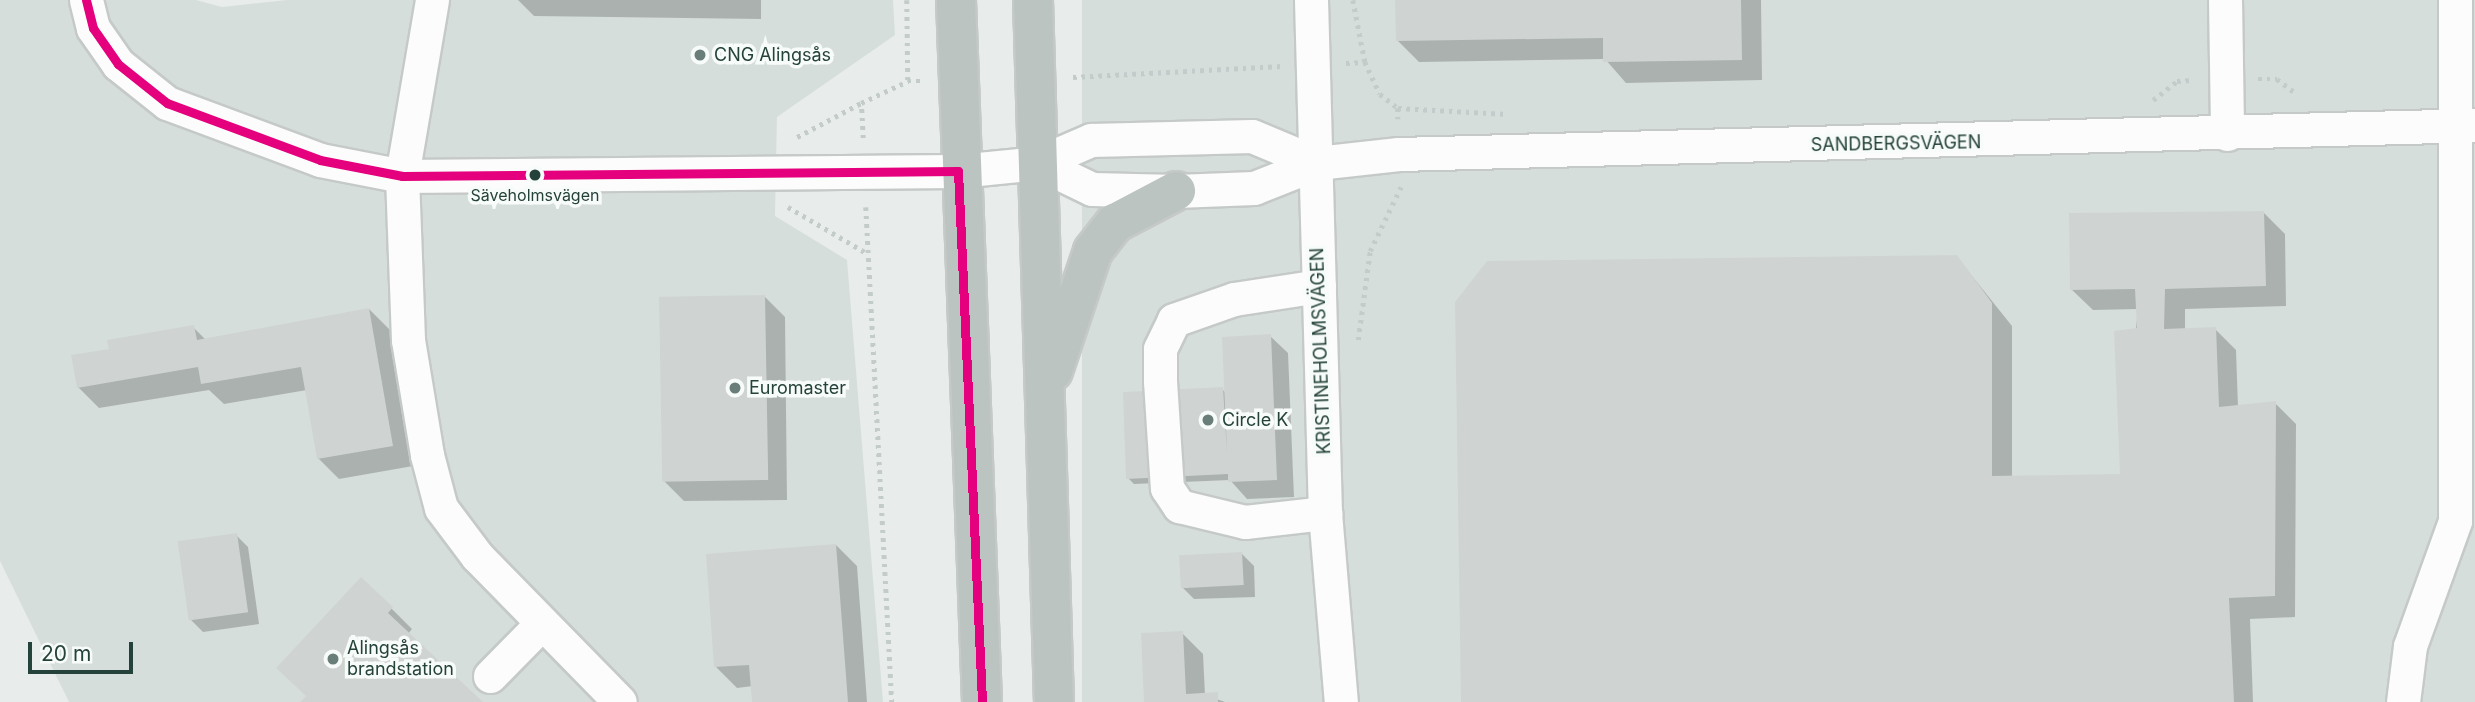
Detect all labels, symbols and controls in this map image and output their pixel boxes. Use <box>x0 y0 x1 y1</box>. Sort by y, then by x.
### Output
place label: CNG Alingsås <box>714 44 831 66</box>
marker: CNG Alingsås <box>692 47 708 63</box>
street label: SANDBERGSVÄGEN <box>1811 132 1981 156</box>
marker: Säveholmsvägen <box>528 168 542 182</box>
place label: Säveholmsvägen <box>471 185 599 205</box>
street label: KRISTINEHOLMSVÄGEN <box>1307 247 1335 455</box>
place label: Euromaster <box>749 377 846 399</box>
marker: Euromaster <box>727 380 743 396</box>
place label: Circle K <box>1222 409 1288 431</box>
marker: Circle K <box>1200 412 1216 428</box>
scale bar <box>32 628 136 672</box>
place label: Alingsås brandstation <box>347 638 454 680</box>
text: 20 m <box>41 641 91 666</box>
marker: Alingsås brandstation <box>325 651 341 667</box>

